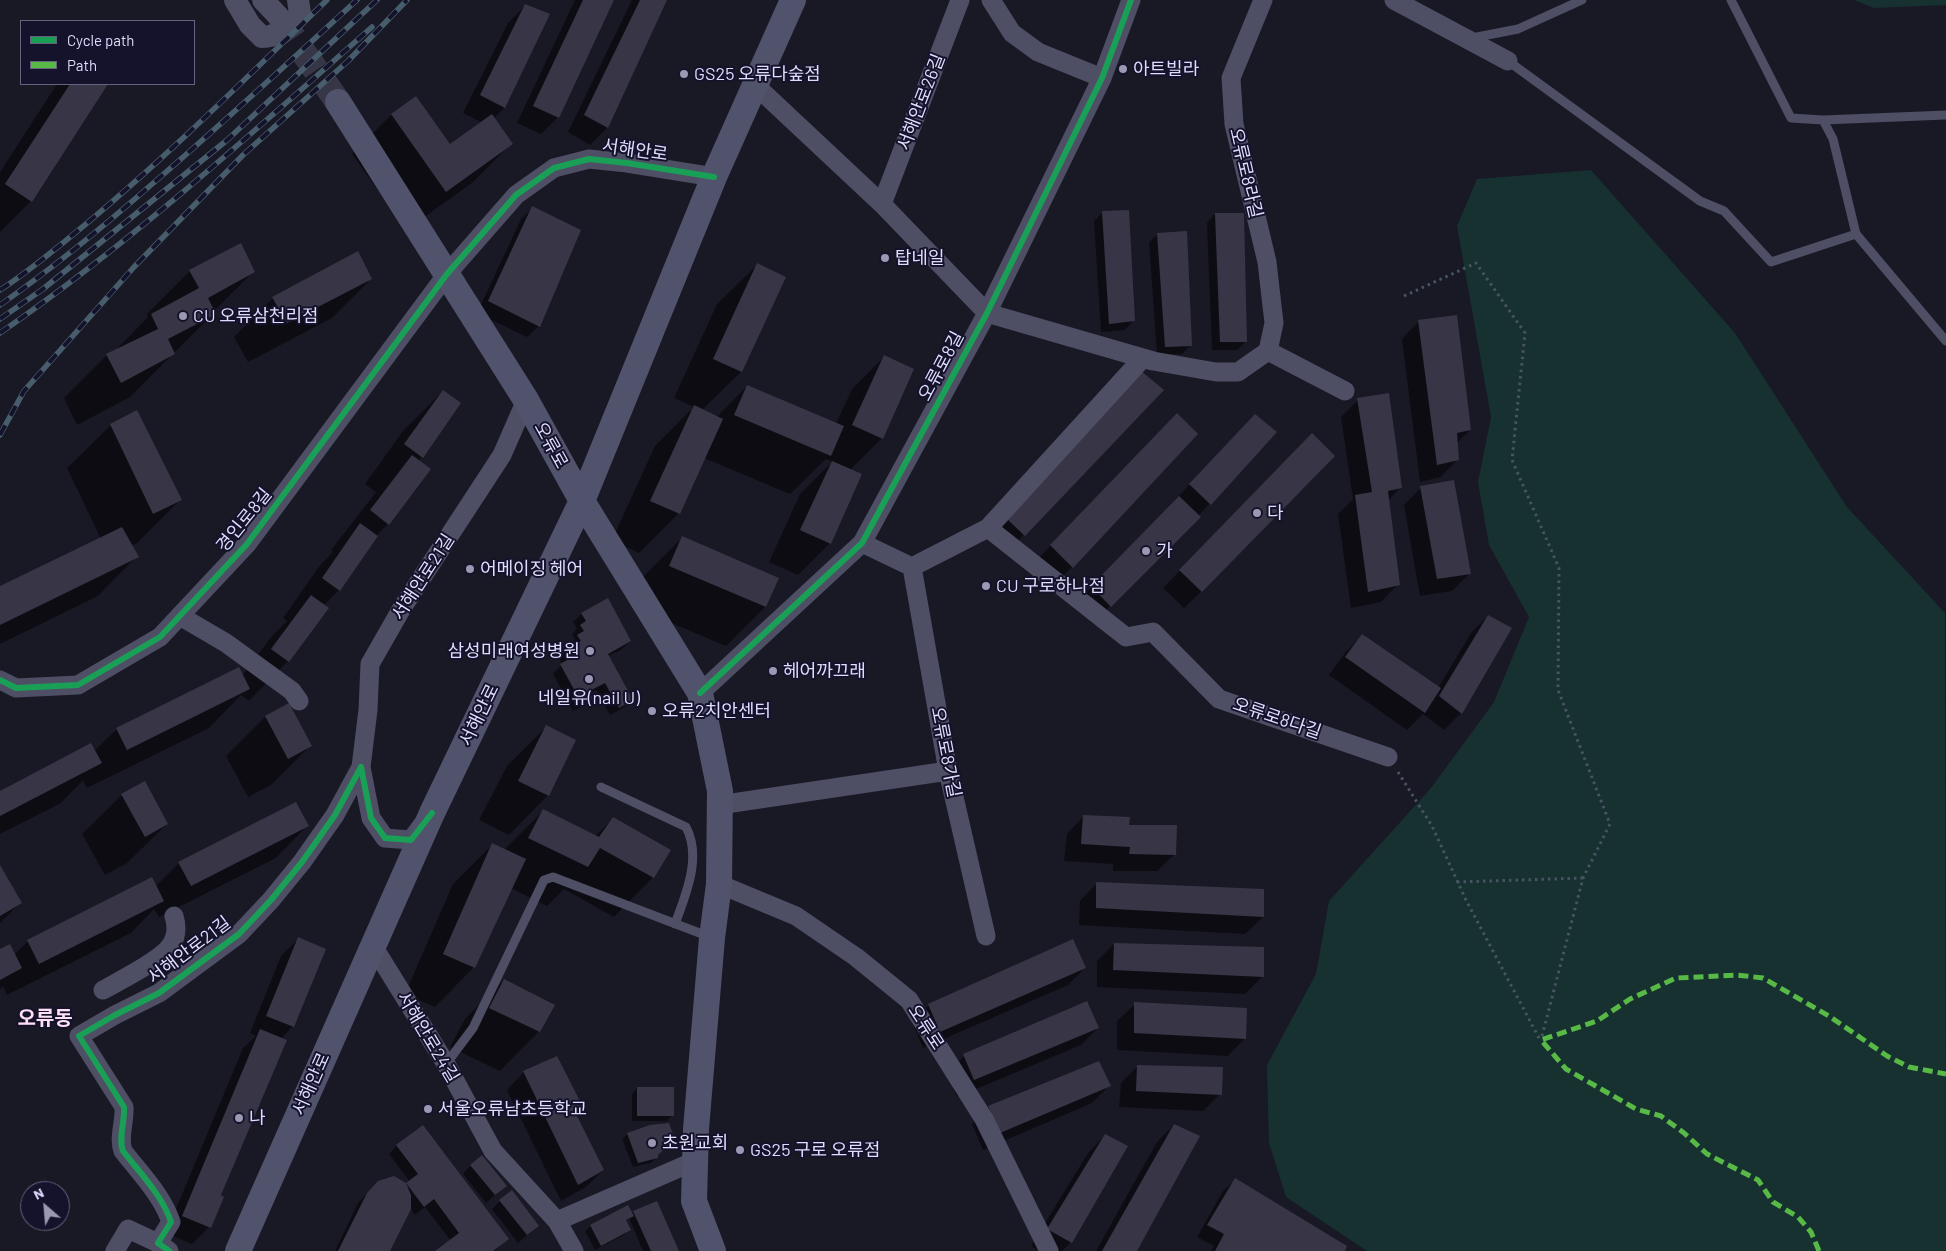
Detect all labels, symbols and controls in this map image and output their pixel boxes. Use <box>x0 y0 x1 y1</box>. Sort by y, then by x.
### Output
legend <box>20 20 195 85</box>
text: Cycle path <box>67 31 134 49</box>
street label: 서해안로26길 <box>893 51 949 153</box>
text: Path <box>67 56 97 74</box>
place label: 아트빌라 <box>1133 58 1199 80</box>
place label: GS25 오류다숲점 <box>694 63 821 85</box>
marker: 아트빌라 <box>1117 63 1129 75</box>
marker: GS25 오류다숲점 <box>678 68 690 80</box>
street label: 오류로8라길 <box>1225 126 1267 220</box>
street label: 서해안로 <box>601 135 669 165</box>
place label: 탑네일 <box>895 247 945 269</box>
marker: 탑네일 <box>879 252 891 264</box>
place label: CU 오류삼천리점 <box>193 305 319 327</box>
marker: CU 오류삼천리점 <box>177 310 189 322</box>
street label: 오류로8길 <box>914 328 968 404</box>
street label: 오류로 <box>530 418 572 472</box>
street label: 경인로8길 <box>212 484 276 556</box>
place label: 다 <box>1267 502 1284 524</box>
marker: 다 <box>1251 507 1263 519</box>
street label: 서해안로21길 <box>387 530 459 624</box>
place label: 가 <box>1156 540 1173 562</box>
marker: 가 <box>1140 545 1152 557</box>
place label: 어메이징 헤어 <box>480 558 583 580</box>
marker: 어메이징 헤어 <box>464 563 476 575</box>
place label: CU 구로하나점 <box>996 575 1105 597</box>
marker: CU 구로하나점 <box>980 580 992 592</box>
place label: 삼성미래여성병원 <box>448 640 580 662</box>
marker: 삼성미래여성병원 <box>584 645 596 657</box>
place label: 헤어까끄래 <box>783 660 866 682</box>
marker: 헤어까끄래 <box>767 665 779 677</box>
marker: 네일유(nail U) <box>583 673 595 685</box>
street label: 서해안로 <box>455 680 503 750</box>
place label: 네일유(nail U) <box>538 687 640 709</box>
street label: 오류로8다길 <box>1230 693 1324 743</box>
place label: 오류2치안센터 <box>662 700 771 722</box>
marker: 오류2치안센터 <box>646 705 658 717</box>
street label: 오류로8가길 <box>927 705 965 799</box>
street label: 서해안로21길 <box>143 912 235 988</box>
street label: 서해안로24길 <box>392 988 464 1086</box>
street label: 오류로 <box>903 1000 949 1054</box>
district label: 오류동 <box>17 1006 73 1030</box>
street label: 서해안로 <box>288 1049 334 1119</box>
place label: 서울오류남초등학교 <box>438 1098 587 1120</box>
marker: 서울오류남초등학교 <box>422 1103 434 1115</box>
place label: 나 <box>249 1107 266 1129</box>
marker: 나 <box>233 1112 245 1124</box>
place label: 초원교회 <box>662 1132 728 1154</box>
marker: 초원교회 <box>646 1137 658 1149</box>
place label: GS25 구로 오류점 <box>750 1139 880 1161</box>
marker: GS25 구로 오류점 <box>734 1144 746 1156</box>
north arrow <box>20 1181 70 1231</box>
text: N <box>30 1183 46 1203</box>

